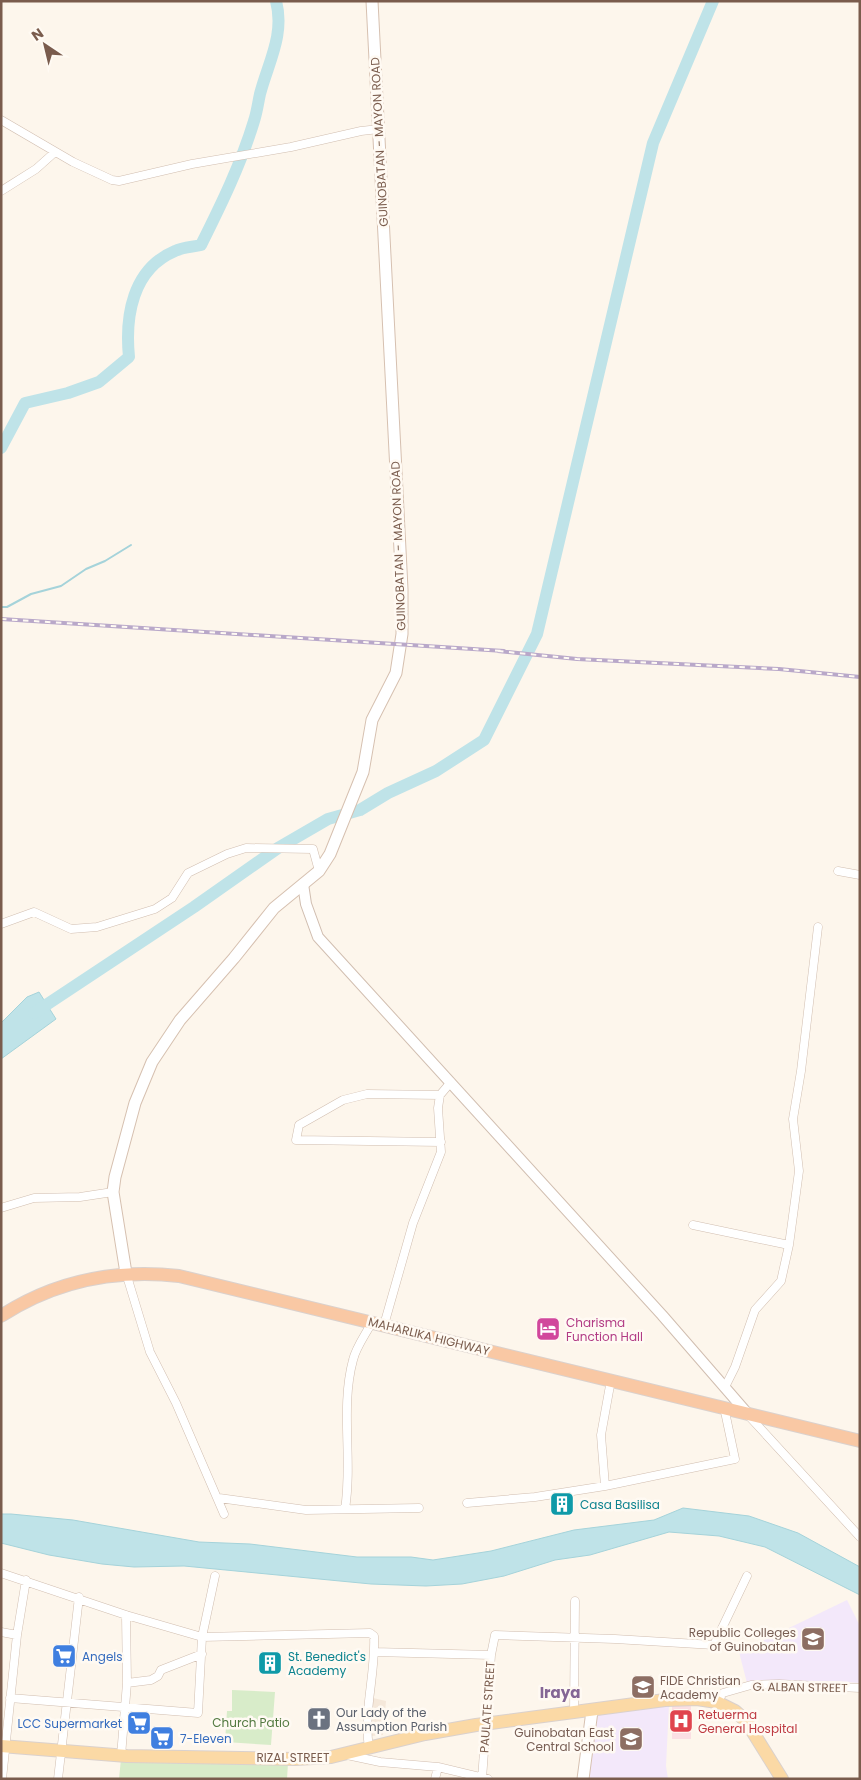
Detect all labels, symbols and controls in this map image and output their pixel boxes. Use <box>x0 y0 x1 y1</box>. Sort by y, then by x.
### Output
north arrow <box>20 20 70 70</box>
text: N <box>27 23 48 46</box>
street label: GUINOBATAN - MAYON ROAD <box>366 57 392 227</box>
street label: GUINOBATAN - MAYON ROAD <box>387 461 409 631</box>
street label: MAHARLIKA HIGHWAY <box>367 1313 491 1359</box>
place label: Charisma Function Hall <box>566 1314 643 1345</box>
hotel icon: Charisma Function Hall <box>535 1316 561 1342</box>
building icon: Casa Basilisa <box>549 1491 575 1517</box>
place label: Casa Basilisa <box>580 1496 660 1513</box>
place label: Republic Colleges of Guinobatan <box>689 1624 796 1655</box>
school or university icon: Republic Colleges of Guinobatan <box>800 1626 826 1652</box>
supermarket icon: Angels <box>51 1643 77 1669</box>
place label: Angels <box>82 1648 123 1665</box>
place label: St. Benedict's Academy <box>288 1648 366 1679</box>
building icon: St. Benedict's Academy <box>257 1650 283 1676</box>
street label: PAULATE STREET <box>475 1660 499 1753</box>
place label: FIDE Christian Academy <box>660 1672 741 1703</box>
school or university icon: FIDE Christian Academy <box>630 1674 656 1700</box>
street label: G. ALBAN STREET <box>752 1678 848 1696</box>
district label: Iraya <box>540 1682 580 1703</box>
place label: Our Lady of the Assumption Parish <box>336 1704 447 1735</box>
church icon: Our Lady of the Assumption Parish <box>306 1706 332 1732</box>
place label: Retuerma General Hospital <box>698 1706 797 1737</box>
hospital icon: Retuerma General Hospital <box>668 1708 694 1734</box>
supermarket icon: LCC Supermarket <box>126 1710 152 1736</box>
park label: Church Patio <box>212 1714 290 1731</box>
place label: LCC Supermarket <box>17 1715 122 1732</box>
place label: Guinobatan East Central School <box>514 1724 614 1755</box>
supermarket icon: 7-Eleven <box>149 1725 175 1751</box>
school or university icon: Guinobatan East Central School <box>618 1726 644 1752</box>
place label: 7-Eleven <box>180 1730 232 1747</box>
street label: RIZAL STREET <box>257 1749 330 1766</box>

